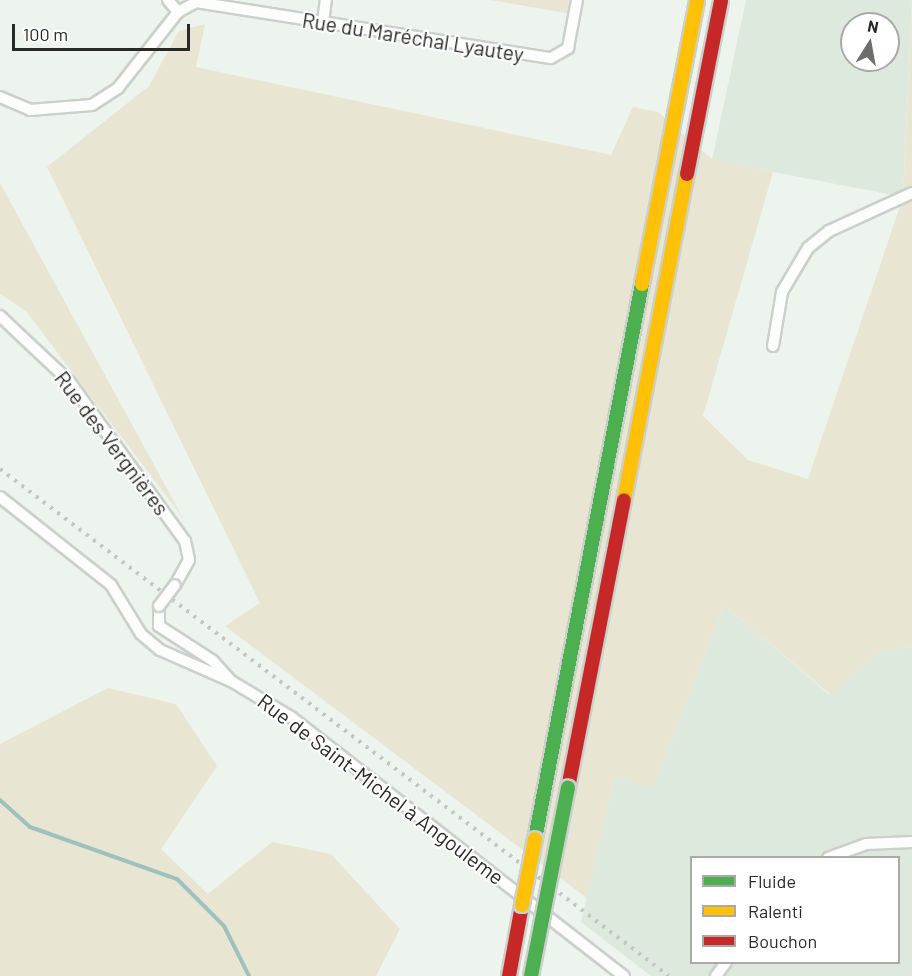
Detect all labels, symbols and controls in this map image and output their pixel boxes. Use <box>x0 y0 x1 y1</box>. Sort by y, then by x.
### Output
street label: Rue du Maréchal Lyautey <box>300 7 526 67</box>
scale bar <box>15 12 194 50</box>
north arrow <box>840 12 900 72</box>
text: N <box>866 15 880 36</box>
text: 100 m <box>23 23 68 45</box>
street label: Rue des Vergnières <box>50 366 174 520</box>
street label: Rue de Saint-Michel à Angouleme <box>253 688 509 890</box>
legend <box>690 856 900 964</box>
text: Fluide <box>748 870 796 892</box>
text: Ralenti <box>748 900 803 922</box>
text: Bouchon <box>748 930 817 952</box>

